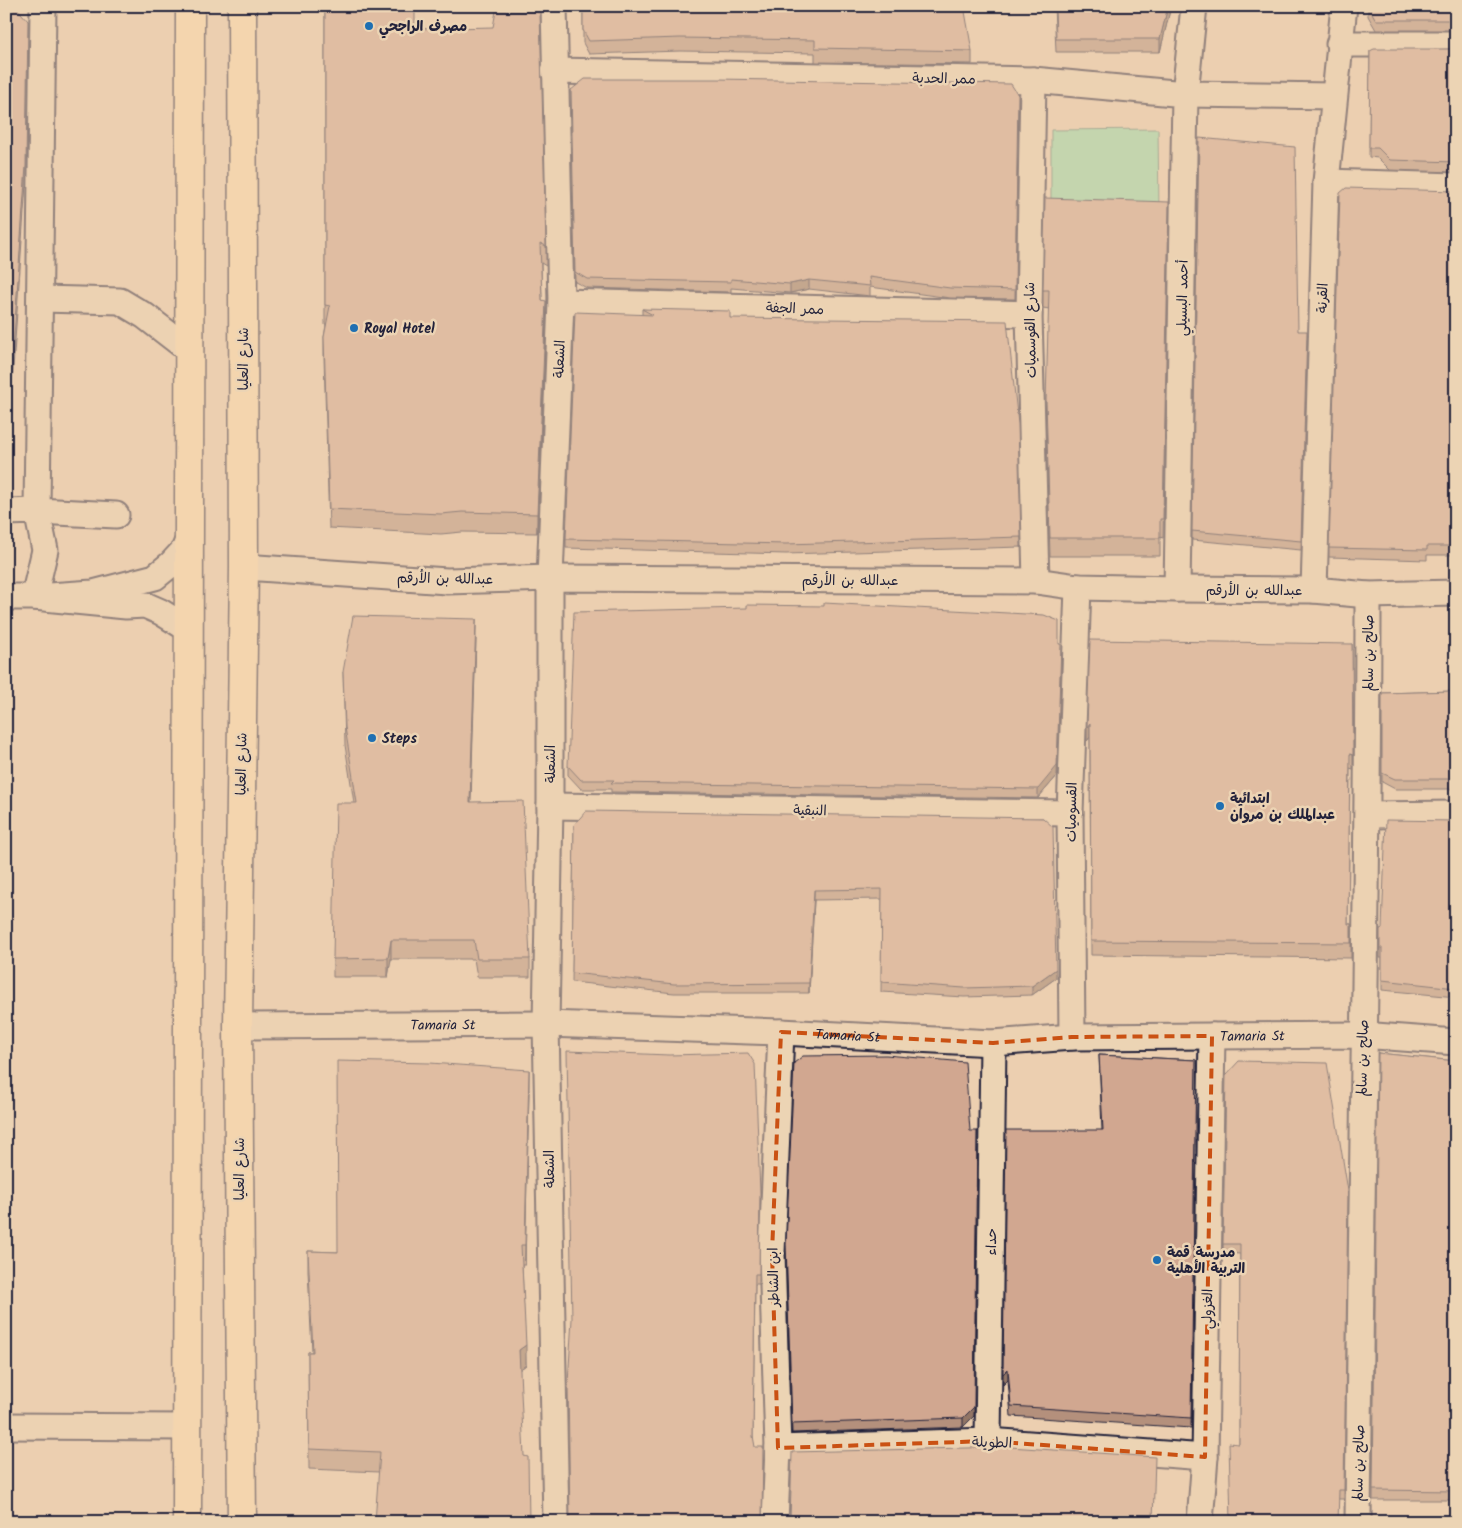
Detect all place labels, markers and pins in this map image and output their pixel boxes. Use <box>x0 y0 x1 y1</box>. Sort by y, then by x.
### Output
place label: مصرف الراجحي <box>379 16 467 39</box>
marker: مصرف الراجحي <box>363 20 375 32</box>
place label: Royal Hotel <box>364 318 435 340</box>
marker: Royal Hotel <box>348 322 360 334</box>
place label: Steps <box>382 728 417 750</box>
marker: Steps <box>366 732 378 744</box>
place label: ابتدائية عبدالملك بن مروان <box>1230 788 1335 826</box>
marker: ابتدائية عبدالملك بن مروان <box>1214 800 1226 812</box>
place label: مدرسة قمة التربية الأهلية <box>1167 1242 1246 1280</box>
marker: مدرسة قمة التربية الأهلية <box>1151 1254 1163 1266</box>

